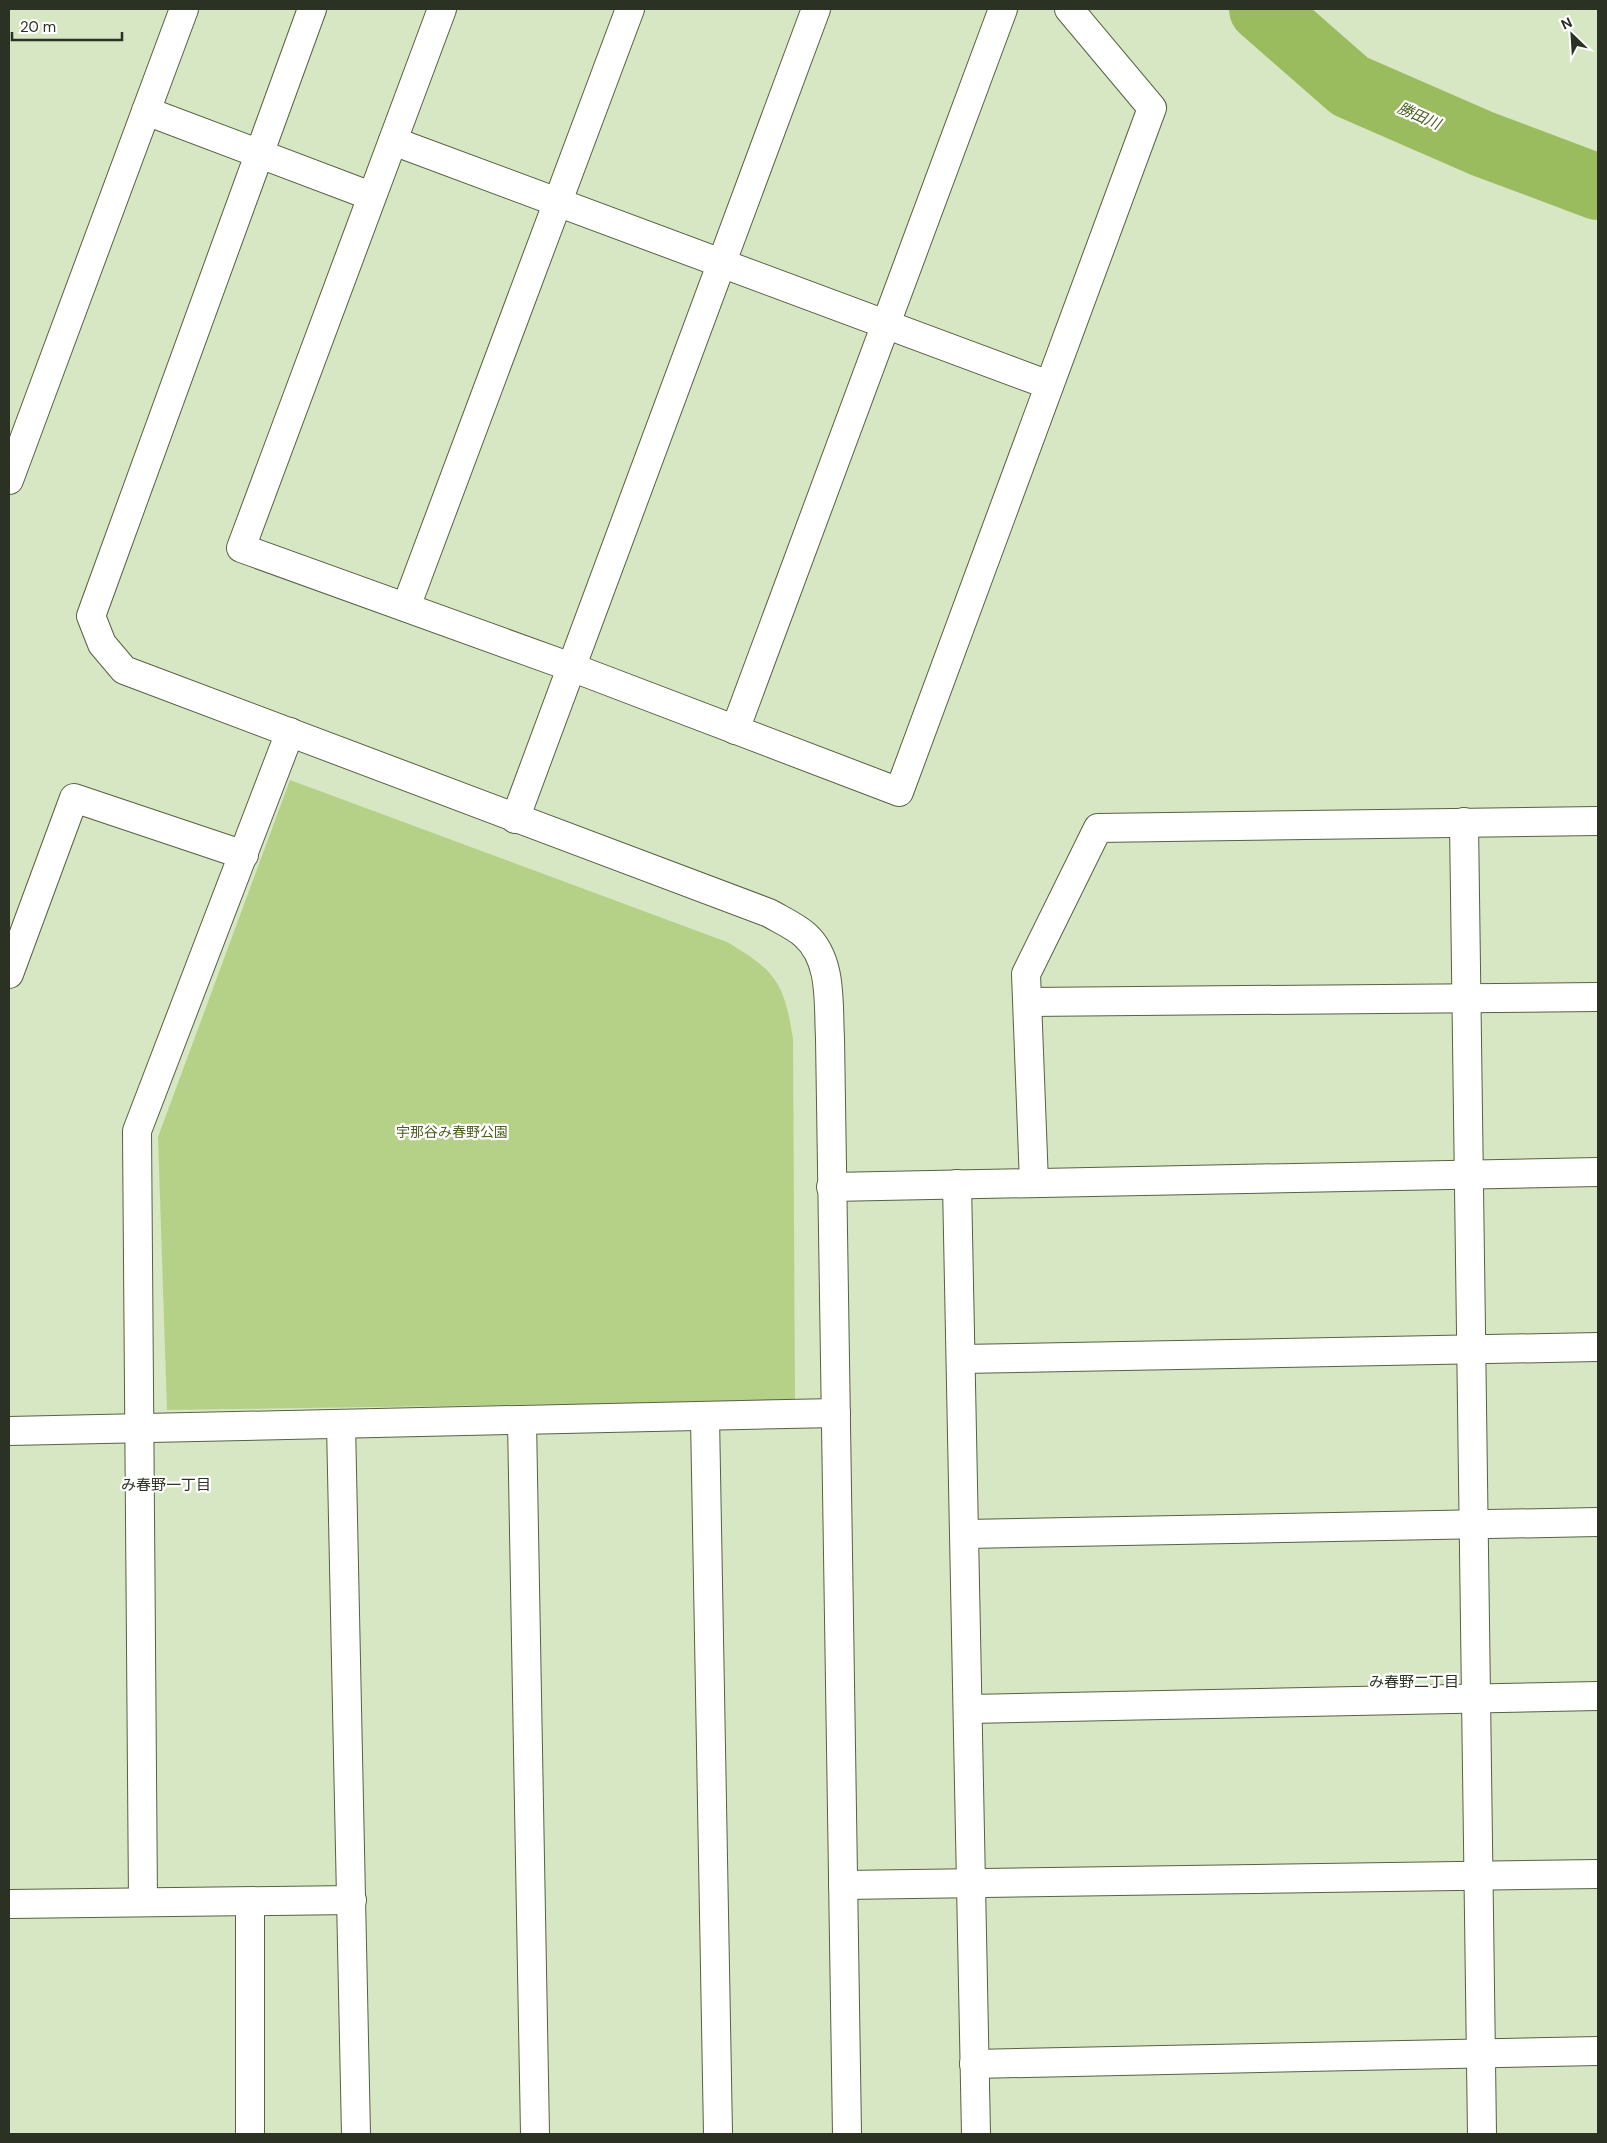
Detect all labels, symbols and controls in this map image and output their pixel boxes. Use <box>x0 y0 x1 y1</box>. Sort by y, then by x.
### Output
scale bar <box>12 10 122 42</box>
north arrow <box>1547 10 1597 60</box>
text: N <box>1558 13 1575 34</box>
text: 20 m <box>20 17 56 37</box>
water label: 勝田川 <box>1394 98 1445 135</box>
park label: 宇那谷み春野公園 <box>396 1123 508 1141</box>
district label: み春野一丁目 <box>121 1475 211 1495</box>
district label: み春野二丁目 <box>1369 1672 1459 1692</box>

